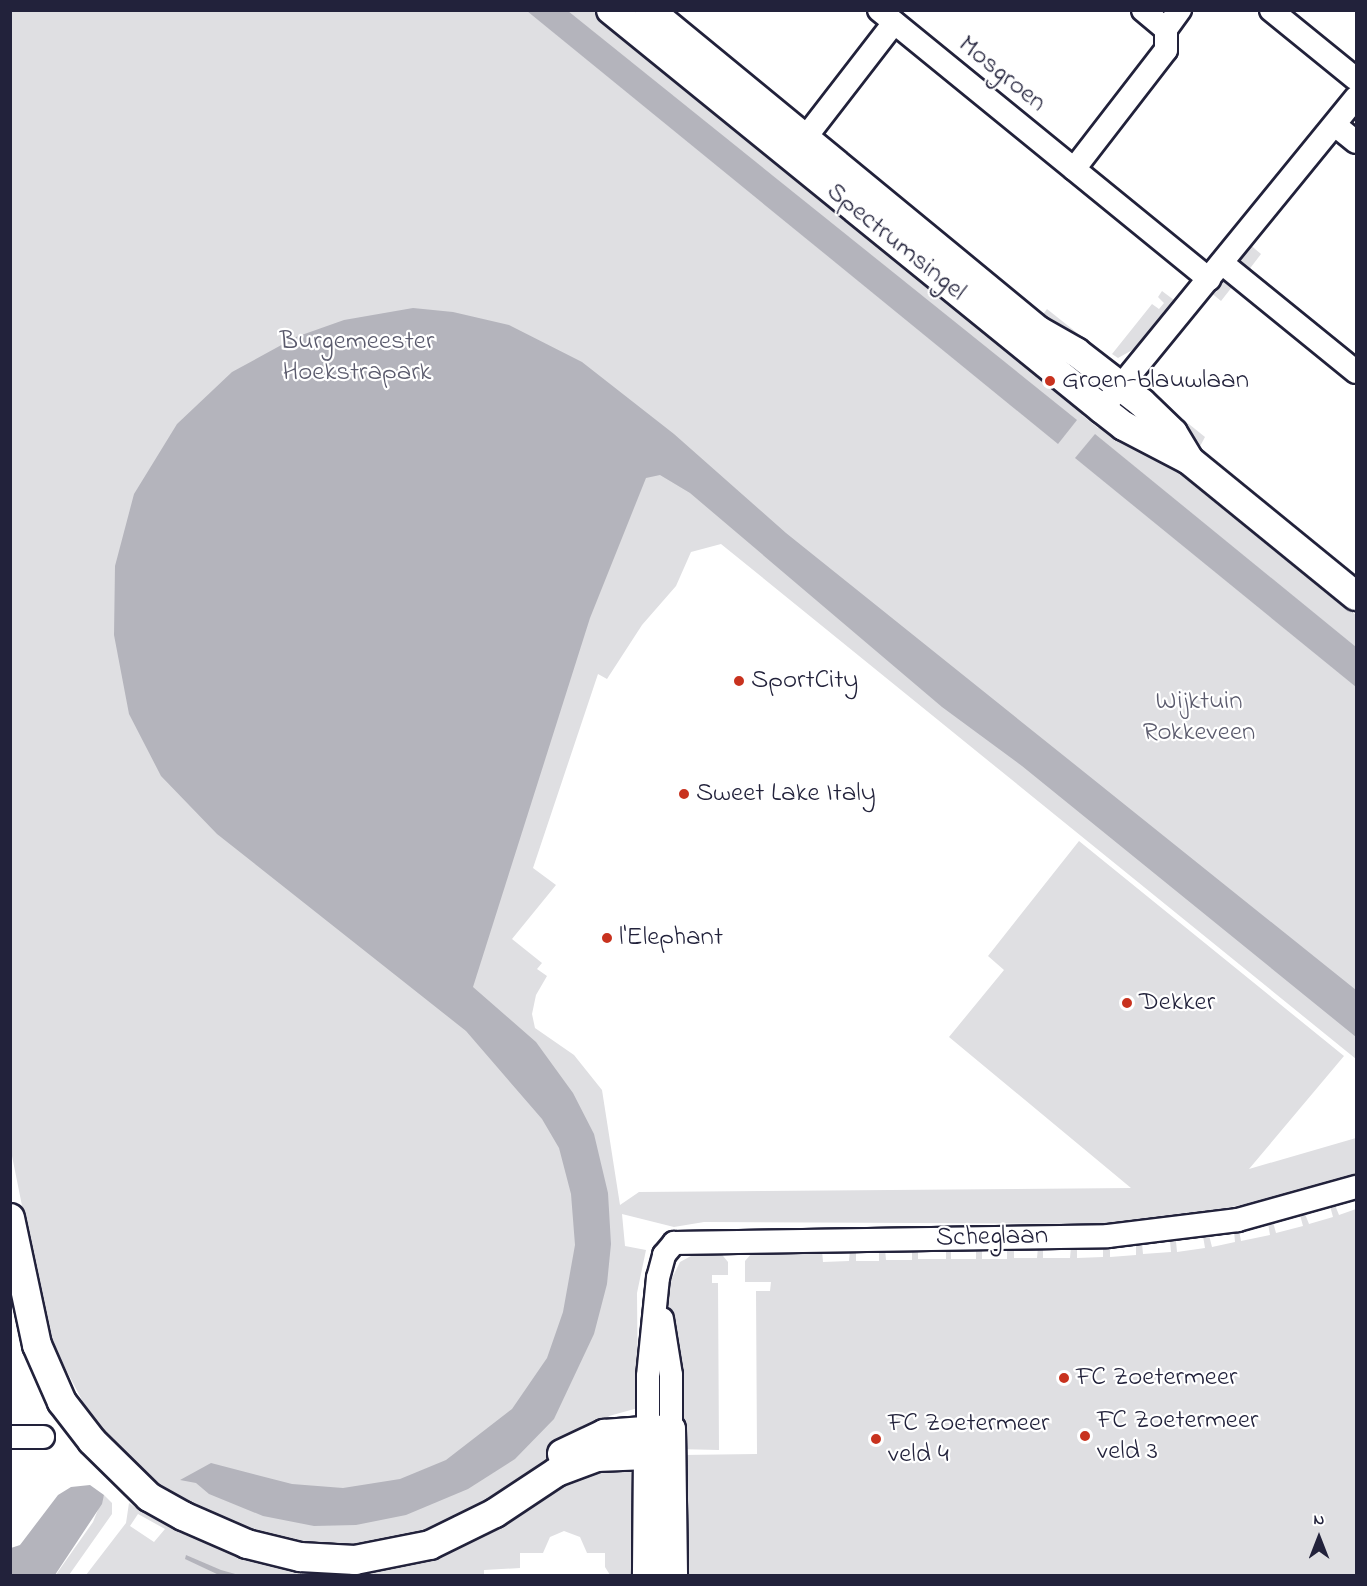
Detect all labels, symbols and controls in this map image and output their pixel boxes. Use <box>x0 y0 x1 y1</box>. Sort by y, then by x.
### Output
street label: Mosgroen <box>951 29 1053 119</box>
street label: Spectrumsingel <box>820 176 972 308</box>
park label: Burgemeester Hoekstrapark <box>280 325 434 388</box>
place label: Groen-blauwlaan <box>1062 365 1249 397</box>
marker: Groen-blauwlaan <box>1043 374 1057 388</box>
place label: SportCity <box>751 665 858 697</box>
marker: SportCity <box>732 674 746 688</box>
park label: Wijktuin Rokkeveen <box>1143 685 1255 748</box>
place label: Sweet Lake Italy <box>696 778 876 810</box>
marker: Sweet Lake Italy <box>677 787 691 801</box>
place label: l'Elephant <box>619 922 723 954</box>
marker: l'Elephant <box>600 931 614 945</box>
place label: Dekker <box>1139 987 1215 1019</box>
marker: Dekker <box>1120 996 1134 1010</box>
street label: Scheglaan <box>936 1220 1048 1254</box>
place label: FC Zoetermeer <box>1076 1362 1237 1394</box>
marker: FC Zoetermeer <box>1057 1371 1071 1385</box>
place label: FC Zoetermeer veld 3 <box>1097 1404 1258 1467</box>
place label: FC Zoetermeer veld 4 <box>888 1407 1049 1470</box>
marker: FC Zoetermeer veld 3 <box>1078 1429 1092 1443</box>
marker: FC Zoetermeer veld 4 <box>869 1432 883 1446</box>
north arrow <box>1289 1508 1349 1568</box>
text: N <box>1314 1508 1324 1532</box>

